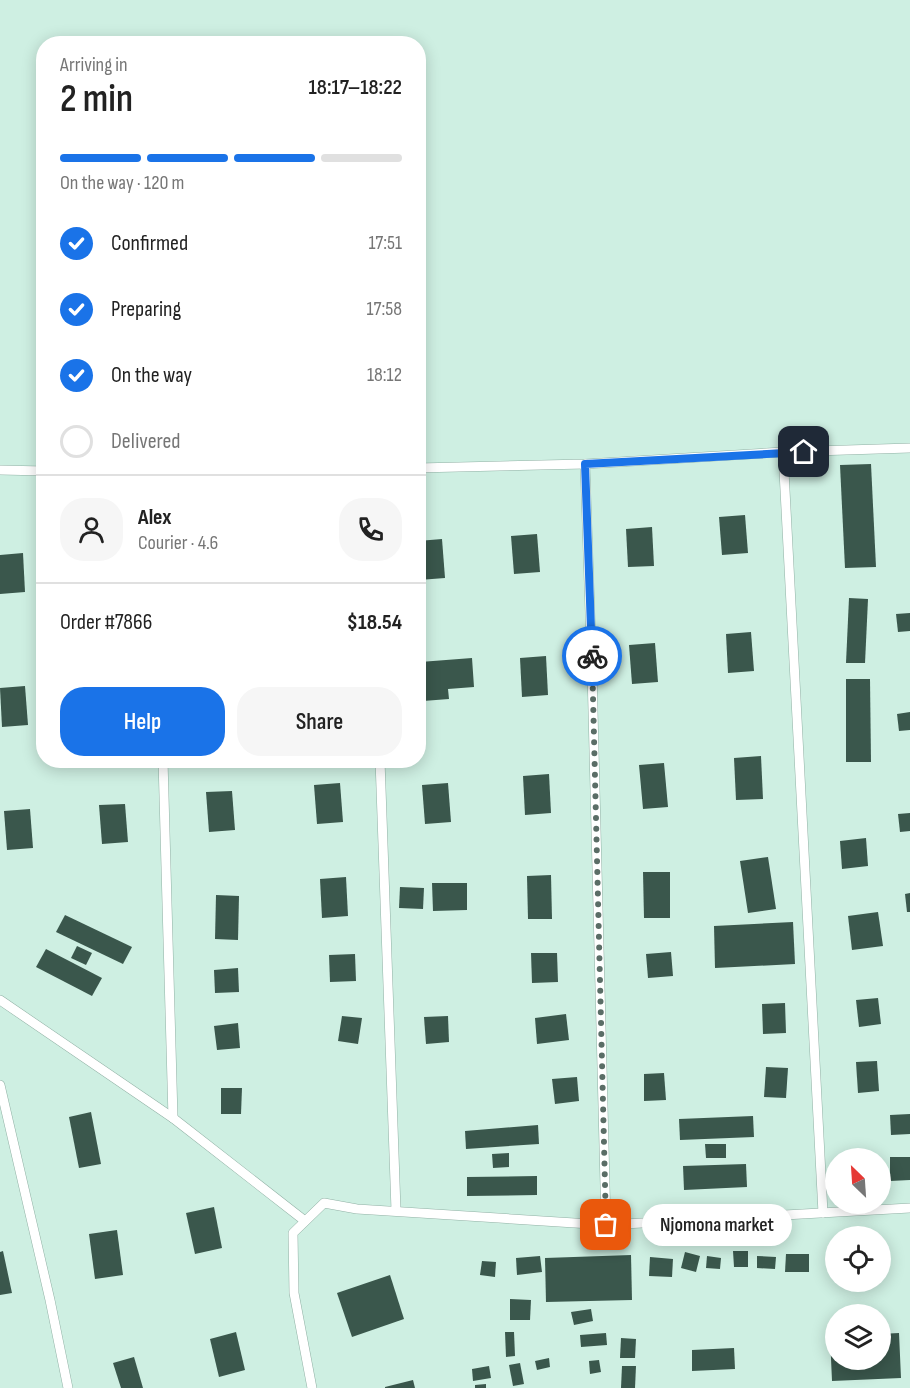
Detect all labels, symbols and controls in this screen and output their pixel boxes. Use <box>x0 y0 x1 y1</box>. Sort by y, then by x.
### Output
text: Arriving in <box>60 53 128 77</box>
text: 18:17–18:22 <box>309 74 402 101</box>
text: 2 min <box>60 76 133 123</box>
text: On the way · 120 m <box>60 171 184 195</box>
icon: check <box>60 227 93 260</box>
text: Confirmed <box>111 230 188 257</box>
text: 17:51 <box>368 231 402 255</box>
icon: check <box>60 293 93 326</box>
text: Preparing <box>111 296 181 323</box>
text: 17:58 <box>367 297 402 321</box>
icon: check <box>60 359 93 392</box>
text: On the way <box>111 362 192 389</box>
text: 18:12 <box>367 363 402 387</box>
pin <box>778 426 829 477</box>
text: Delivered <box>111 428 180 455</box>
icon: home <box>787 435 820 468</box>
button: person <box>60 498 123 561</box>
button: phone <box>339 498 402 561</box>
text: Alex <box>138 504 171 531</box>
text: Courier · 4.6 <box>138 531 218 555</box>
text: Order #7866 <box>60 609 152 636</box>
text: $18.54 <box>347 609 402 636</box>
courier <box>562 626 622 686</box>
icon: bike <box>576 640 609 673</box>
button: Help <box>60 687 225 756</box>
button: Share <box>237 687 402 756</box>
north arrow <box>825 1148 891 1214</box>
map controls <box>825 1148 891 1370</box>
pin <box>580 1199 631 1250</box>
callout: Njomona market <box>642 1204 792 1246</box>
icon: bag <box>589 1208 622 1241</box>
text: Njomona market <box>660 1213 774 1237</box>
button: locate <box>825 1226 891 1292</box>
button: layers <box>825 1304 891 1370</box>

